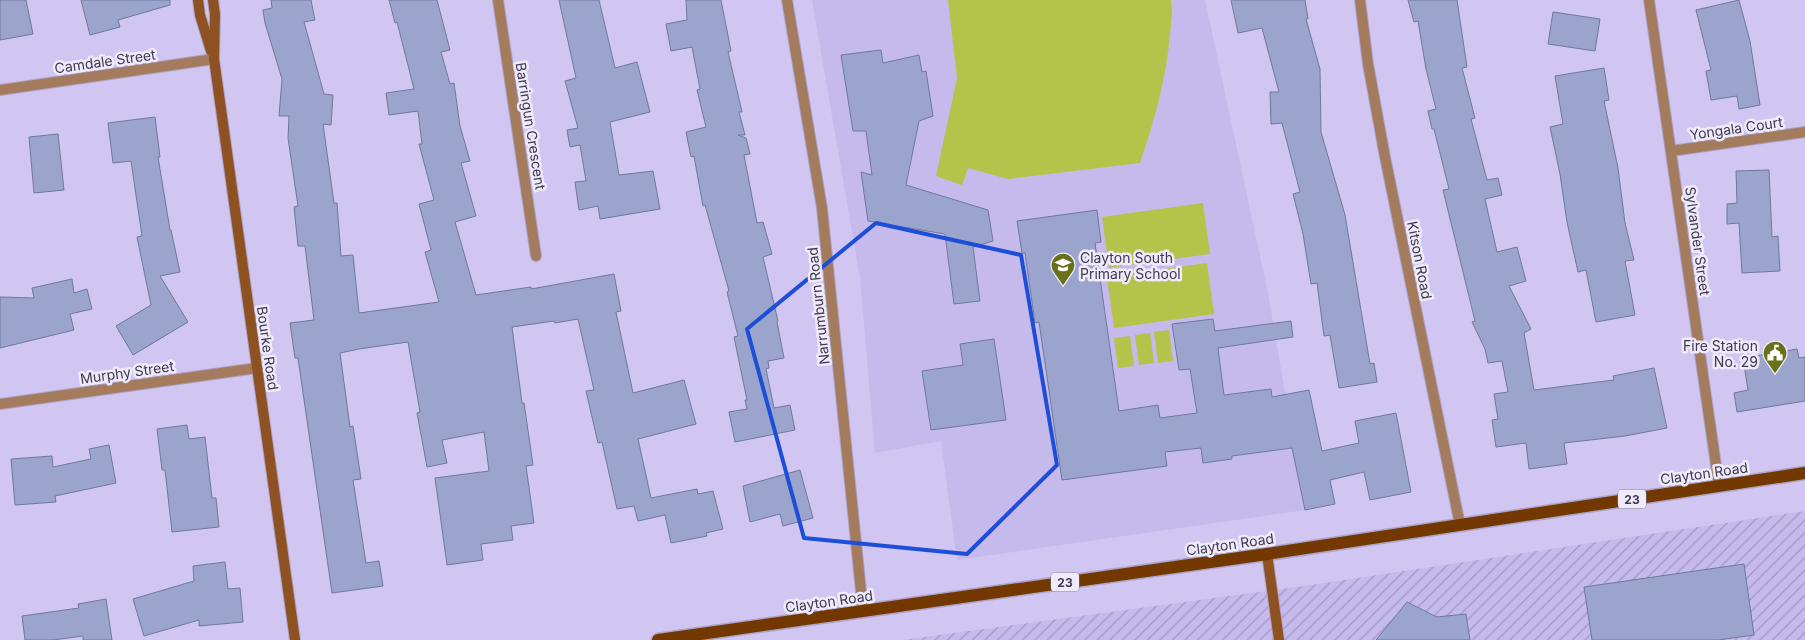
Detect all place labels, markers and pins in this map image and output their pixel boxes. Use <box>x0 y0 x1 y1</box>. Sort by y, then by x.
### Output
place label: Clayton South Primary School <box>1080 249 1181 282</box>
school or university icon: Clayton South Primary School <box>1050 252 1076 286</box>
place label: Fire Station No. 29 <box>1683 337 1758 370</box>
public building icon: Fire Station No. 29 <box>1762 340 1788 374</box>

